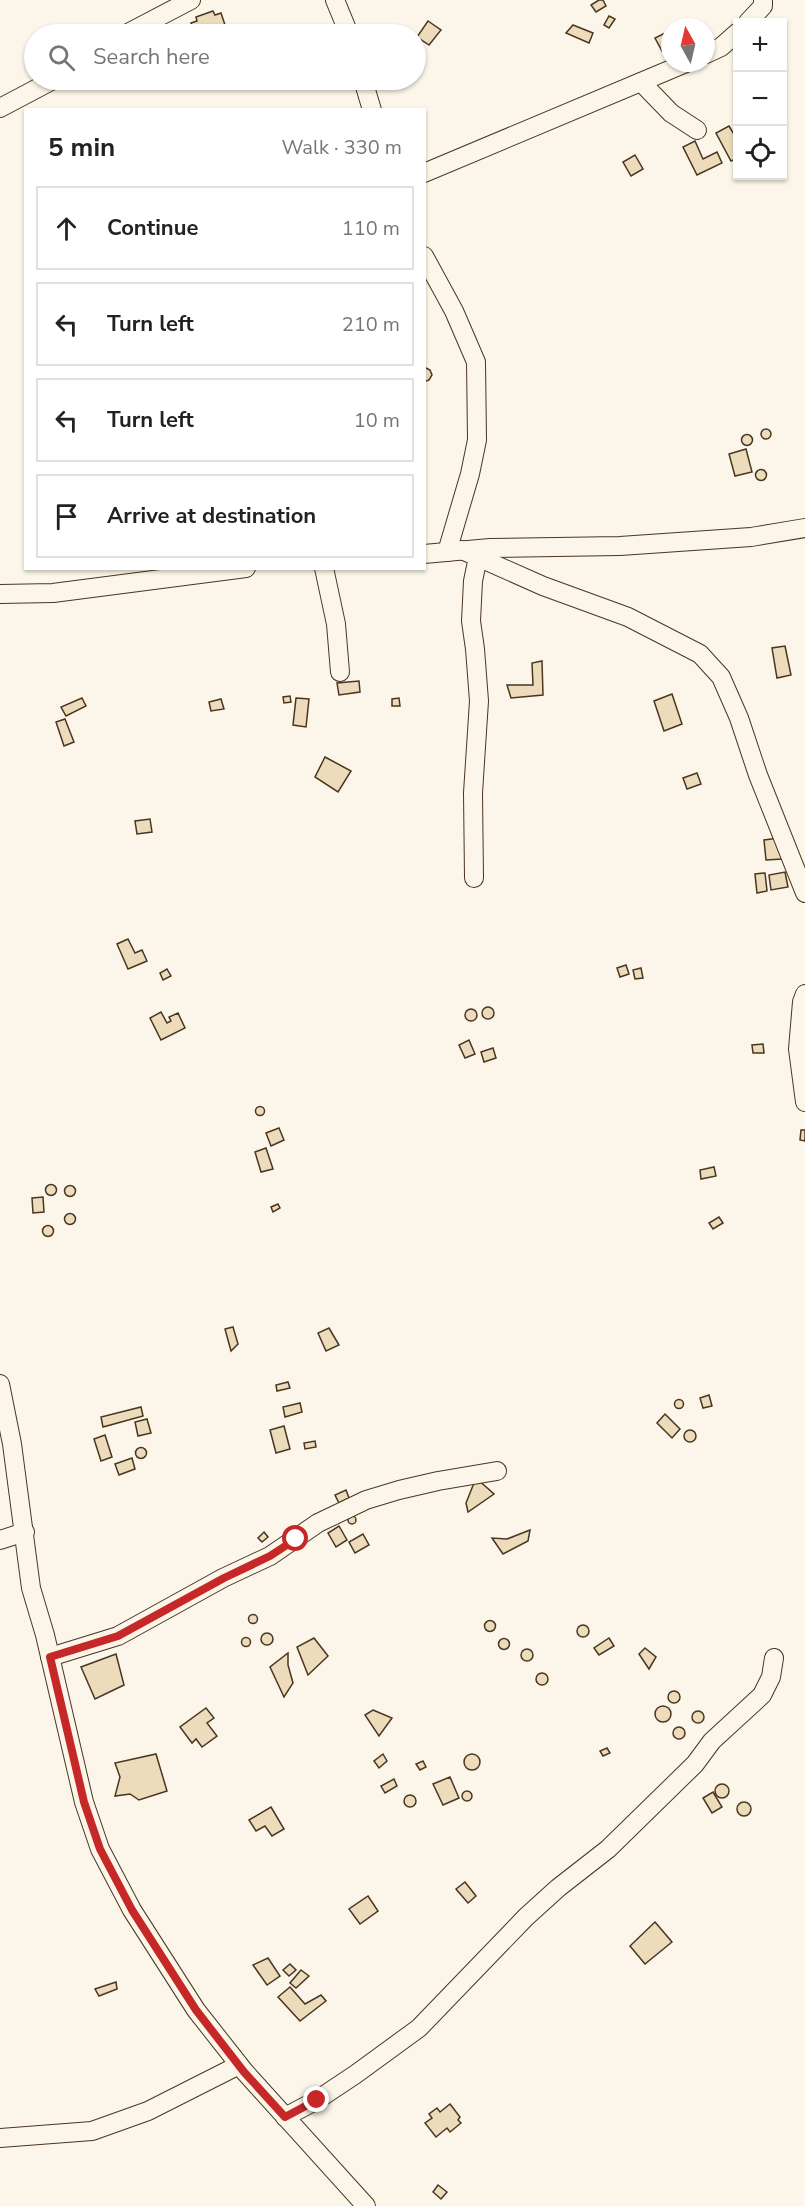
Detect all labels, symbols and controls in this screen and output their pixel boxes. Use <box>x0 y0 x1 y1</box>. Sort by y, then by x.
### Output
north arrow <box>661 18 715 72</box>
map controls <box>733 18 787 180</box>
button: + <box>733 18 787 72</box>
search box <box>24 24 426 90</box>
icon: search <box>45 41 78 74</box>
text: Search here <box>93 42 210 72</box>
button: − <box>733 72 787 126</box>
button: locate <box>733 126 787 180</box>
text: 5 min <box>48 130 115 165</box>
text: Walk · 330 m <box>282 134 402 161</box>
icon: ahead <box>50 212 83 245</box>
text: Continue <box>107 213 198 243</box>
text: 110 m <box>342 215 400 242</box>
icon: left <box>50 308 83 341</box>
text: Turn left <box>107 309 194 339</box>
text: 210 m <box>342 311 400 338</box>
icon: left <box>50 404 83 437</box>
text: Turn left <box>107 405 194 435</box>
text: 10 m <box>354 407 400 434</box>
icon: arrive <box>50 500 83 533</box>
text: Arrive at destination <box>107 501 316 531</box>
route start <box>282 1525 308 1551</box>
route end <box>303 2086 329 2112</box>

